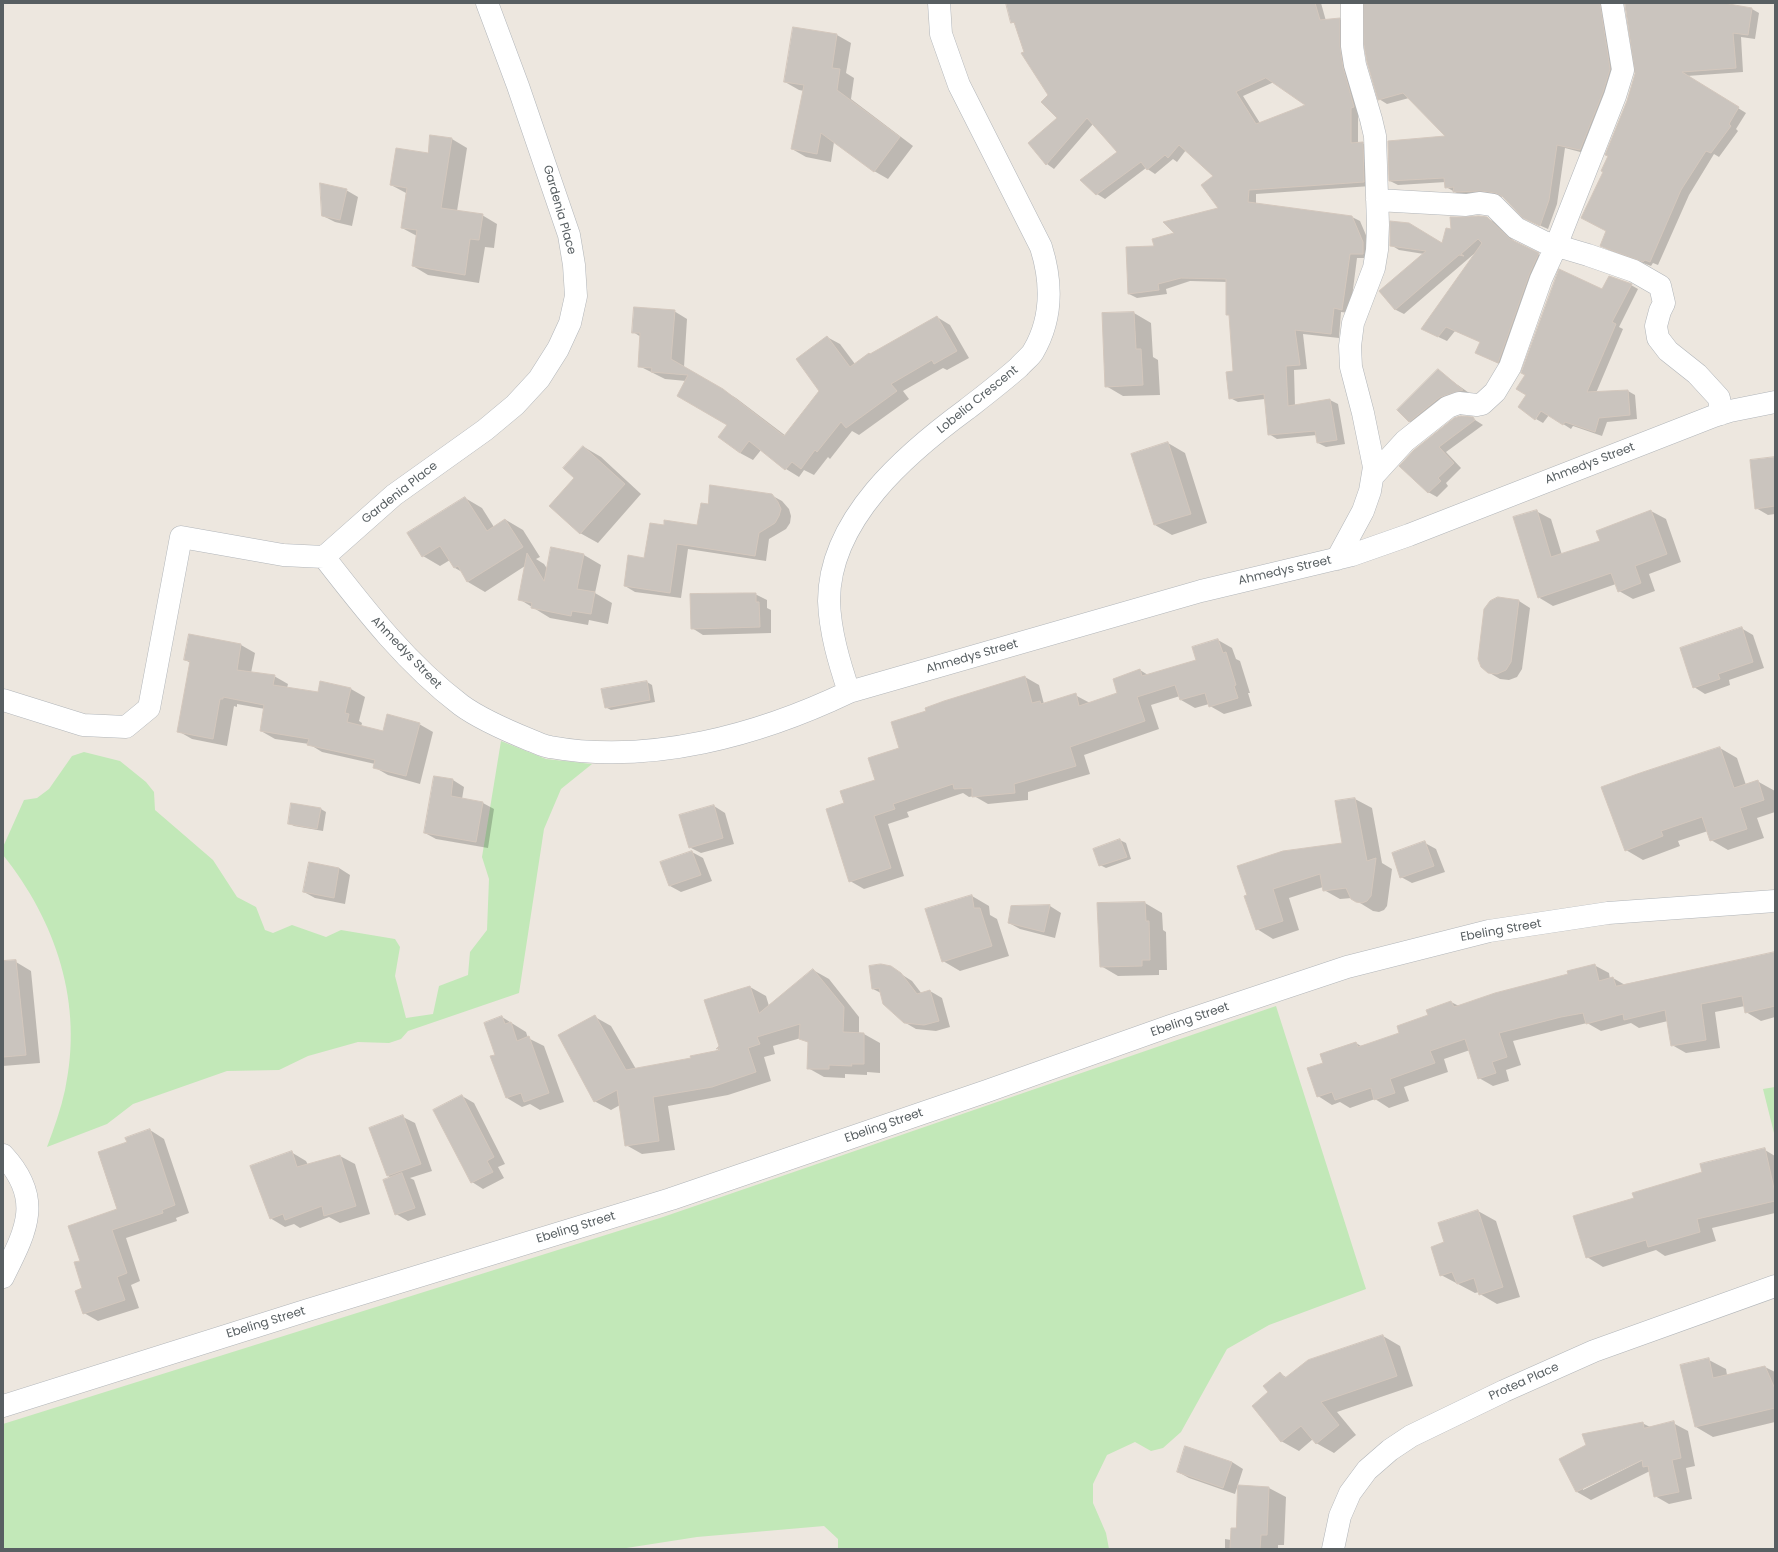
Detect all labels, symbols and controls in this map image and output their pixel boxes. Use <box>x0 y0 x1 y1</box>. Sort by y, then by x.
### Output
street label: Gardenia Place <box>539 164 579 256</box>
street label: Lobelia Crescent <box>935 363 1021 437</box>
street label: Ahmedys Street <box>1543 440 1637 488</box>
street label: Gardenia Place <box>359 459 441 527</box>
street label: Ahmedys Street <box>1237 553 1333 589</box>
street label: Ahmedys Street <box>368 614 444 692</box>
street label: Ahmedys Street <box>924 637 1020 677</box>
street label: Ebeling Street <box>1459 917 1543 945</box>
street label: Ebeling Street <box>1149 1000 1231 1040</box>
street label: Ebeling Street <box>843 1106 925 1146</box>
street label: Ebeling Street <box>535 1209 617 1247</box>
street label: Ebeling Street <box>225 1304 307 1342</box>
street label: Protea Place <box>1487 1360 1561 1404</box>

